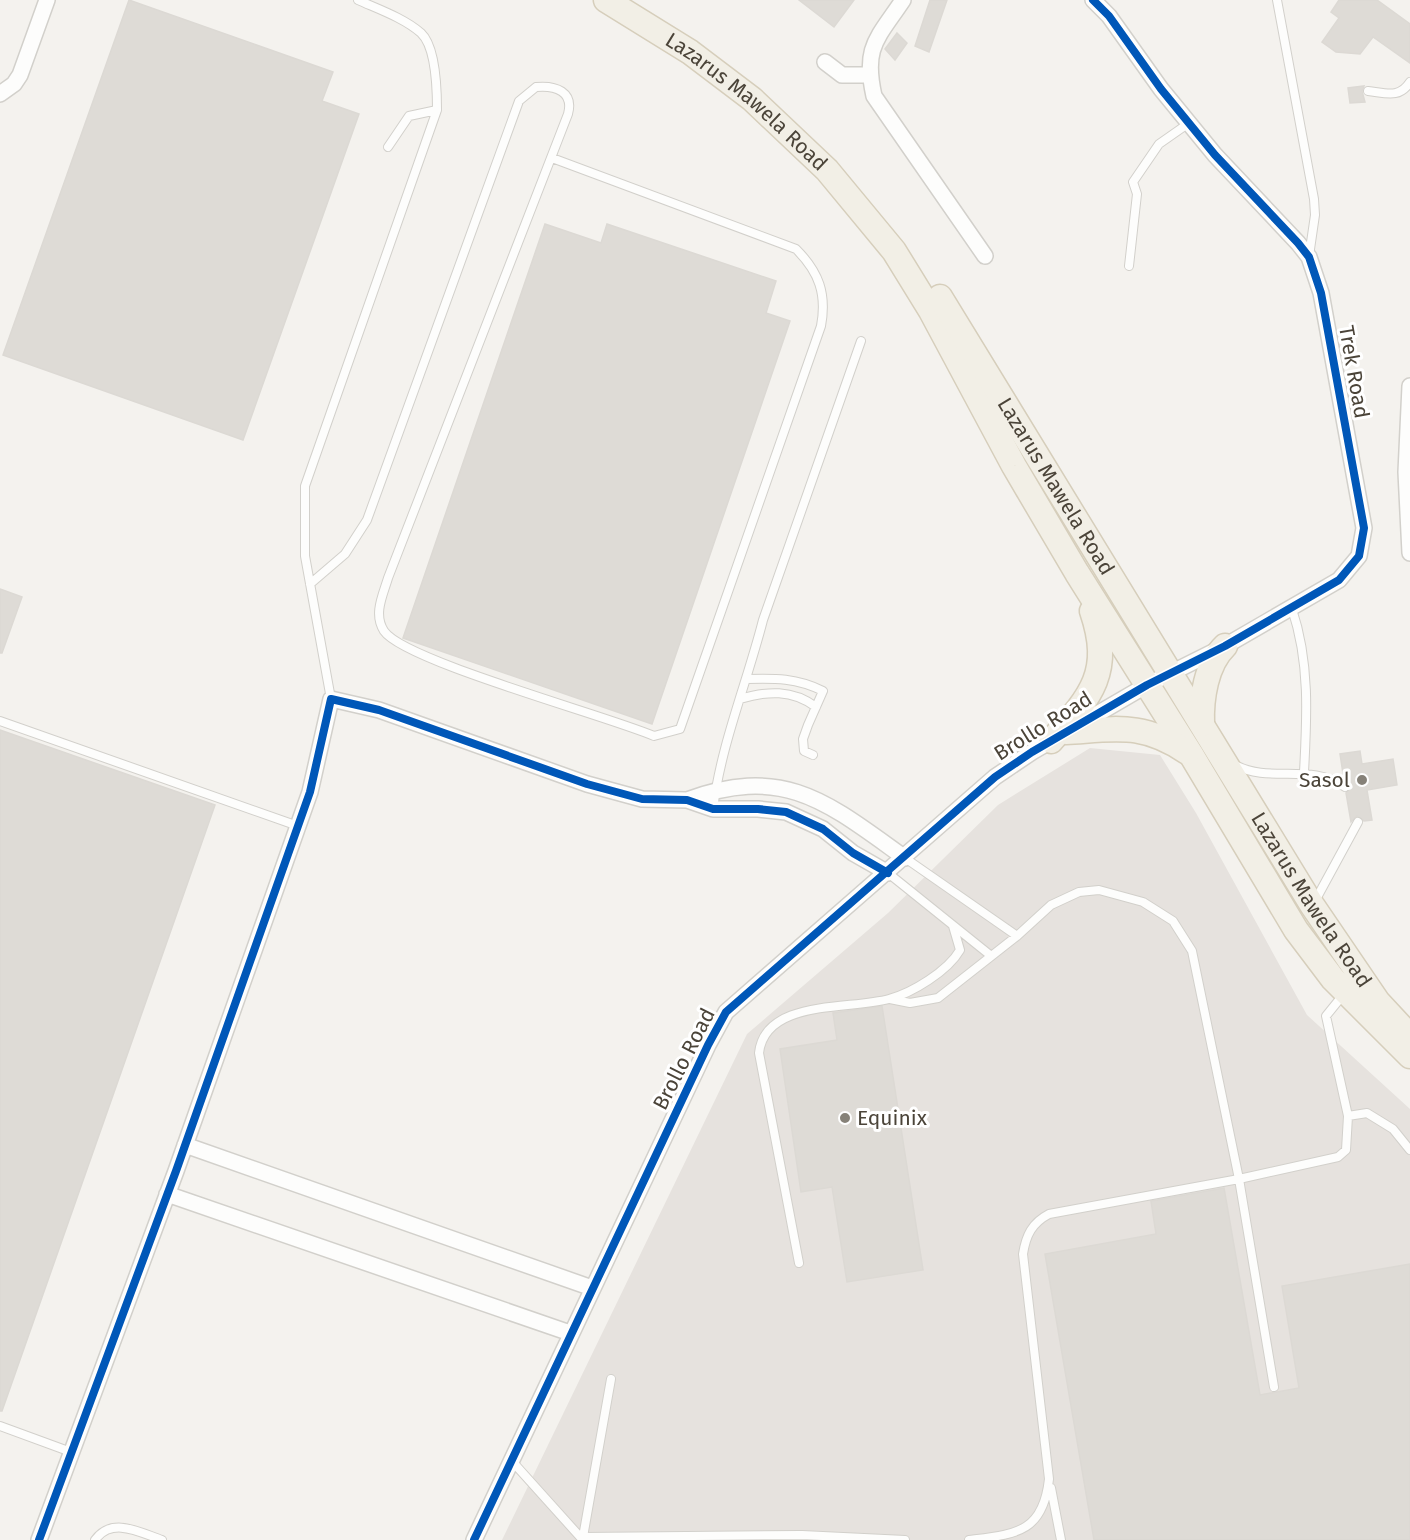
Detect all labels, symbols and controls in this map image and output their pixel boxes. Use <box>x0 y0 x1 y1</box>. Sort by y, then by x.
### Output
street label: Lazarus Mawela Road <box>661 27 833 177</box>
street label: Trek Road <box>1333 324 1375 420</box>
street label: Lazarus Mawela Road <box>992 393 1120 580</box>
street label: Brollo Road <box>989 686 1097 766</box>
place label: Sasol <box>1299 767 1350 793</box>
marker: Sasol <box>1355 773 1369 787</box>
street label: Lazarus Mawela Road <box>1245 807 1377 992</box>
street label: Brollo Road <box>647 1004 721 1114</box>
place label: Equinix <box>857 1105 928 1131</box>
marker: Equinix <box>838 1111 852 1125</box>

